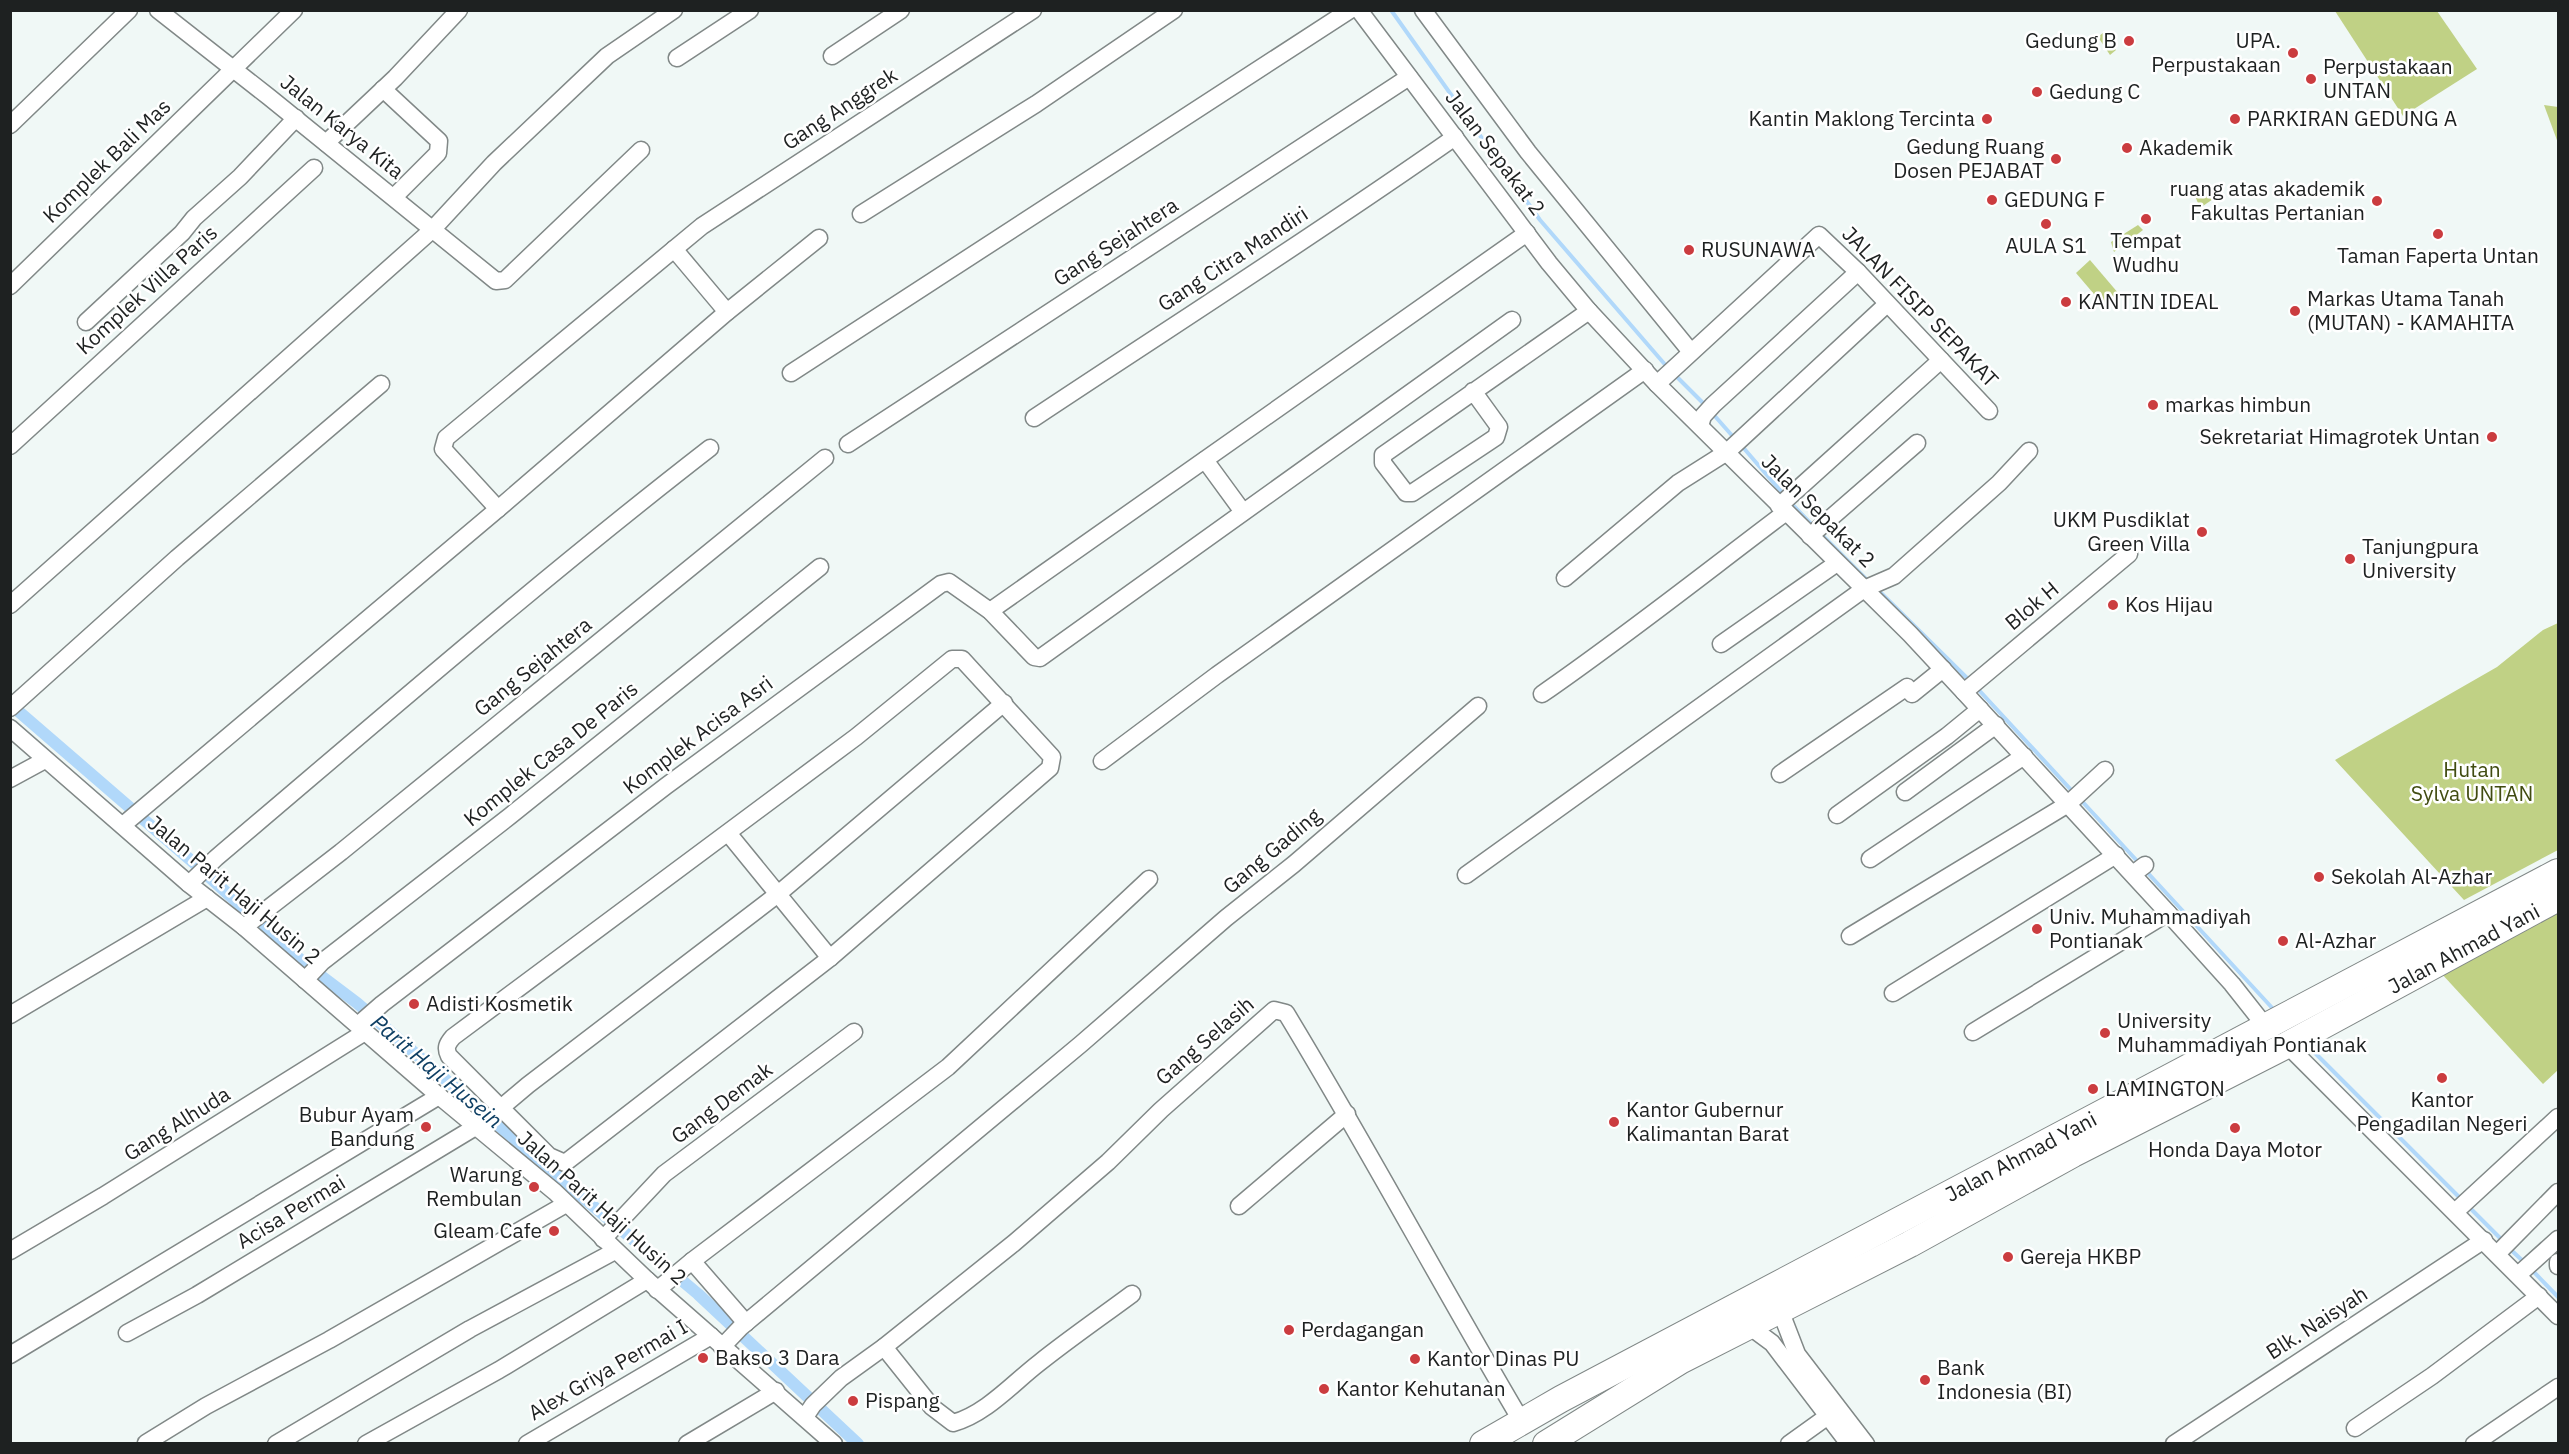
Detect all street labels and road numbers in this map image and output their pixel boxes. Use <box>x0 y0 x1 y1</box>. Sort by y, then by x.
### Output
street label: Gang Anggrek <box>777 61 902 156</box>
street label: Jalan Karya Kita <box>275 68 410 185</box>
street label: Jalan Sepakat 2 <box>1439 84 1552 221</box>
street label: Komplek Bali Mas <box>36 92 176 229</box>
street label: Gang Sejahtera <box>1048 190 1183 292</box>
street label: Gang Citra Mandiri <box>1152 199 1313 317</box>
street label: Komplek Villa Paris <box>70 218 223 360</box>
street label: JALAN FISIP SEPAKAT <box>1836 220 2005 393</box>
street label: Jalan Sepakat 2 <box>1756 447 1882 573</box>
street label: Blok H <box>1999 575 2064 636</box>
street label: Gang Sejahtera <box>468 610 597 722</box>
street label: Komplek Acisa Asri <box>617 669 778 800</box>
street label: Komplek Casa De Paris <box>457 674 643 832</box>
street label: Gang Gading <box>1216 801 1326 900</box>
street label: Jalan Parit Haji Husin 2 <box>142 808 327 970</box>
street label: Jalan Ahmad Yani <box>2383 896 2544 1000</box>
street label: Gang Selasih <box>1149 990 1260 1091</box>
street label: Gang Demak <box>665 1055 778 1149</box>
street label: Gang Alhuda <box>118 1079 235 1167</box>
street label: Jalan Ahmad Yani <box>1940 1104 2101 1208</box>
street label: Jalan Parit Haji Husin 2 <box>512 1124 693 1291</box>
street label: Acisa Permai <box>231 1168 350 1255</box>
street label: Blk. Naisyah <box>2260 1279 2373 1365</box>
street label: Alex Griya Permai I <box>523 1312 692 1426</box>

